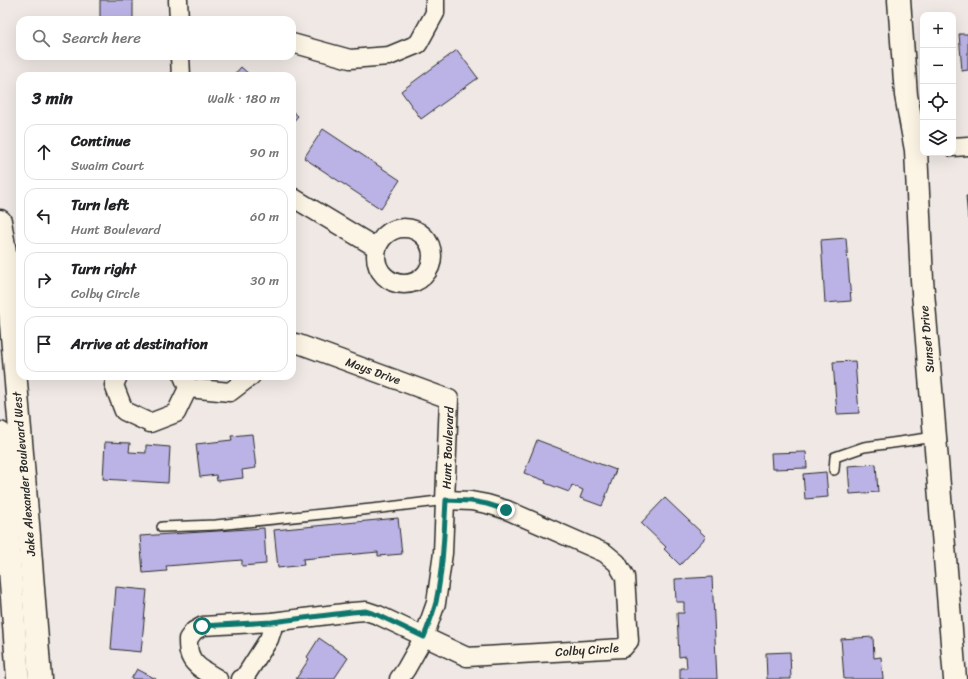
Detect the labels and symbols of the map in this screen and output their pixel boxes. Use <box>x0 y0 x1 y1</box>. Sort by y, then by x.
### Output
street label: Sunset Drive <box>913 305 941 373</box>
street label: Mays Drive <box>342 351 404 391</box>
street label: Jake Alexander Boulevard West <box>6 390 42 558</box>
street label: Hunt Boulevard <box>436 406 460 490</box>
route end <box>497 501 515 519</box>
route start <box>193 617 211 635</box>
street label: Colby Circle <box>555 637 620 663</box>

